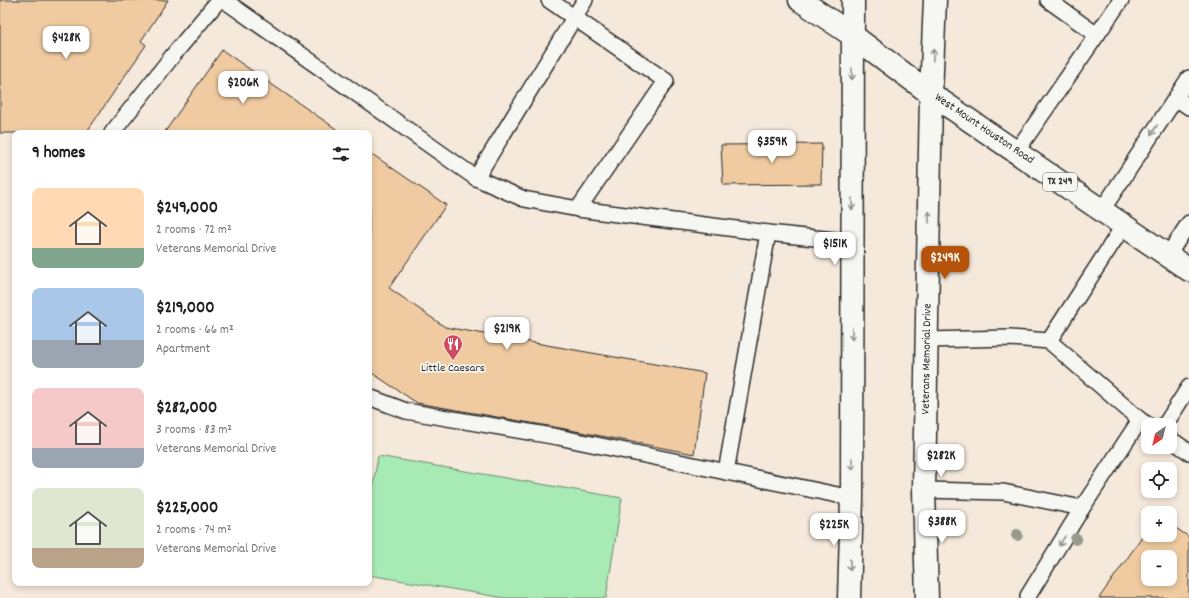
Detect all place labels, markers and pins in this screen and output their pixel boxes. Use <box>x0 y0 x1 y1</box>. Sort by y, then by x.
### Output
pin: $428K <box>38 26 94 60</box>
pin: $206K <box>215 71 271 105</box>
pin: $359K <box>744 130 800 164</box>
pin: $151K <box>807 232 863 266</box>
pin: $249K <box>917 246 973 280</box>
pin: $219K <box>479 317 535 351</box>
restaurant icon: Little Caesars <box>442 333 464 361</box>
place label: Little Caesars <box>421 360 485 377</box>
pin: $282K <box>913 444 969 478</box>
pin: $388K <box>914 510 970 544</box>
pin: $225K <box>806 513 862 547</box>

